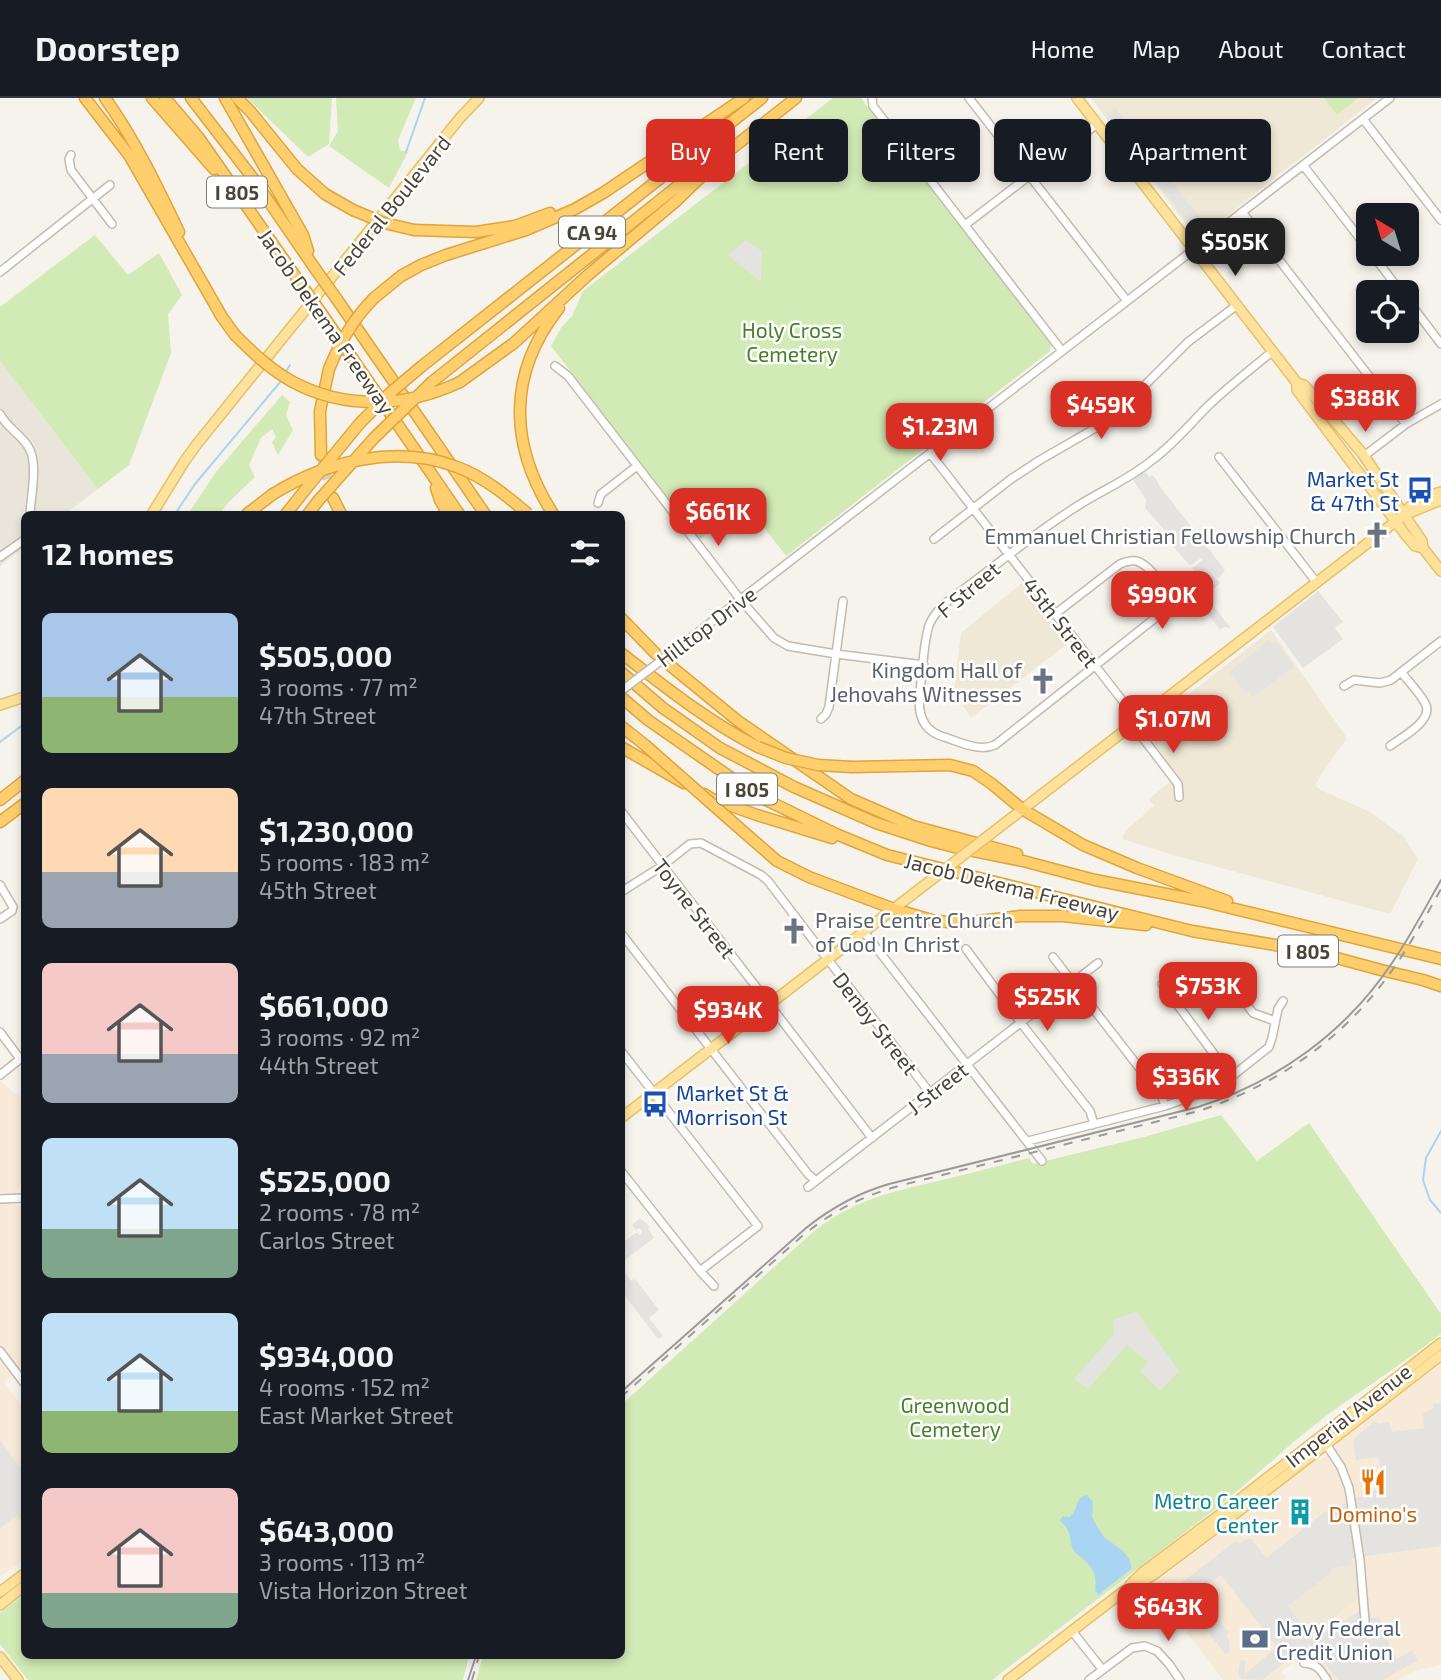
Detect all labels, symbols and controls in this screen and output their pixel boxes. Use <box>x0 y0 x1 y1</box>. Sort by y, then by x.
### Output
text: Doorstep <box>35 28 180 68</box>
text: Home <box>1031 34 1094 63</box>
text: Map <box>1132 34 1180 63</box>
text: About <box>1218 34 1284 63</box>
text: Contact <box>1322 34 1406 63</box>
chip: Buy <box>646 119 735 182</box>
chip: Rent <box>749 119 848 182</box>
chip: Filters <box>862 119 980 182</box>
chip: New <box>994 119 1091 182</box>
chip: Apartment <box>1105 119 1271 182</box>
street label: Federal Boulevard <box>327 130 455 280</box>
road number: I 805 <box>207 176 267 208</box>
north arrow <box>1356 203 1419 266</box>
map controls <box>1356 203 1419 343</box>
road number: CA 94 <box>559 216 625 248</box>
pin: $505K <box>1186 218 1284 278</box>
street label: Jacob Dekema Freeway <box>254 224 400 418</box>
text: $505K <box>1201 227 1269 255</box>
button: locate <box>1356 280 1419 343</box>
park label: Holy Cross Cemetery <box>742 317 842 366</box>
pin: $388K <box>1316 374 1414 434</box>
pin: $459K <box>1052 382 1150 441</box>
text: $388K <box>1330 383 1400 411</box>
text: $459K <box>1067 390 1135 418</box>
pin: $1.23M <box>883 404 997 463</box>
text: $1.23M <box>902 412 978 440</box>
place label: Market St & 47th St <box>1307 466 1399 515</box>
bus stop icon: Market St & 47th St <box>1405 475 1435 505</box>
pin: $661K <box>669 489 767 548</box>
text: $661K <box>686 497 751 525</box>
church icon: Emmanuel Christian Fellowship Church <box>1362 520 1392 550</box>
place label: Emmanuel Christian Fellowship Church <box>984 523 1356 548</box>
icon: filters <box>566 534 604 572</box>
text: 12 homes <box>42 535 174 571</box>
street label: F Street <box>932 556 1004 622</box>
street label: 45th Street <box>1018 572 1104 672</box>
pin: $990K <box>1113 572 1211 631</box>
street label: Hilltop Drive <box>651 580 761 672</box>
text: $990K <box>1127 580 1197 608</box>
text: $505,000 <box>259 637 393 673</box>
icon: home <box>98 641 182 725</box>
place label: Kingdom Hall of Jehovahs Witnesses <box>830 657 1023 706</box>
church icon: Kingdom Hall of Jehovahs Witnesses <box>1028 666 1058 696</box>
text: 3 rooms · 77 m² <box>259 673 418 701</box>
pin: $1.07M <box>1116 696 1230 755</box>
text: 47th Street <box>259 701 376 729</box>
text: $1.07M <box>1135 704 1211 732</box>
road number: I 805 <box>717 774 777 804</box>
text: $1,230,000 <box>259 812 414 848</box>
icon: home <box>98 816 182 900</box>
street label: Jacob Dekema Freeway <box>902 847 1122 925</box>
text: 5 rooms · 183 m² <box>259 848 430 876</box>
street label: Toyne Street <box>648 853 742 963</box>
text: 45th Street <box>259 876 377 904</box>
place label: Praise Centre Church of God In Christ <box>815 907 1014 956</box>
church icon: Praise Centre Church of God In Christ <box>779 916 809 946</box>
road number: I 805 <box>1278 936 1338 966</box>
pin: $753K <box>1159 962 1257 1022</box>
street label: Denby Street <box>828 967 924 1079</box>
text: $753K <box>1175 971 1241 999</box>
pin: $525K <box>998 974 1096 1033</box>
text: $525K <box>1014 982 1080 1010</box>
pin: $934K <box>679 986 777 1046</box>
text: $661,000 <box>259 987 389 1023</box>
icon: home <box>98 991 182 1075</box>
text: $934K <box>693 995 763 1023</box>
text: 3 rooms · 92 m² <box>259 1023 420 1051</box>
text: 44th Street <box>259 1051 378 1079</box>
pin: $336K <box>1137 1054 1235 1113</box>
street label: J Street <box>902 1057 972 1119</box>
text: $336K <box>1152 1062 1220 1090</box>
place label: Market St & Morrison St <box>676 1080 789 1129</box>
bus stop icon: Market St & Morrison St <box>640 1089 670 1119</box>
text: $525,000 <box>259 1162 391 1198</box>
icon: home <box>98 1166 182 1250</box>
text: 2 rooms · 78 m² <box>259 1198 420 1226</box>
text: Carlos Street <box>259 1226 395 1254</box>
text: $934,000 <box>259 1337 394 1373</box>
icon: home <box>98 1341 182 1425</box>
street label: Imperial Avenue <box>1280 1358 1416 1472</box>
text: 4 rooms · 152 m² <box>259 1373 430 1401</box>
park label: Greenwood Cemetery <box>900 1392 1010 1441</box>
text: East Market Street <box>259 1401 454 1429</box>
restaurant icon: Domino's <box>1358 1467 1388 1497</box>
place label: Metro Career Center <box>1154 1488 1280 1537</box>
building icon: Metro Career Center <box>1285 1497 1315 1527</box>
place label: Domino's <box>1329 1501 1417 1526</box>
text: $643,000 <box>259 1512 394 1548</box>
icon: home <box>98 1516 182 1600</box>
text: 3 rooms · 113 m² <box>259 1548 425 1576</box>
text: Vista Horizon Street <box>259 1576 467 1604</box>
pin: $643K <box>1119 1584 1217 1643</box>
text: $643K <box>1133 1592 1203 1620</box>
place label: Navy Federal Credit Union <box>1276 1615 1401 1664</box>
bank icon: Navy Federal Credit Union <box>1240 1624 1270 1654</box>

